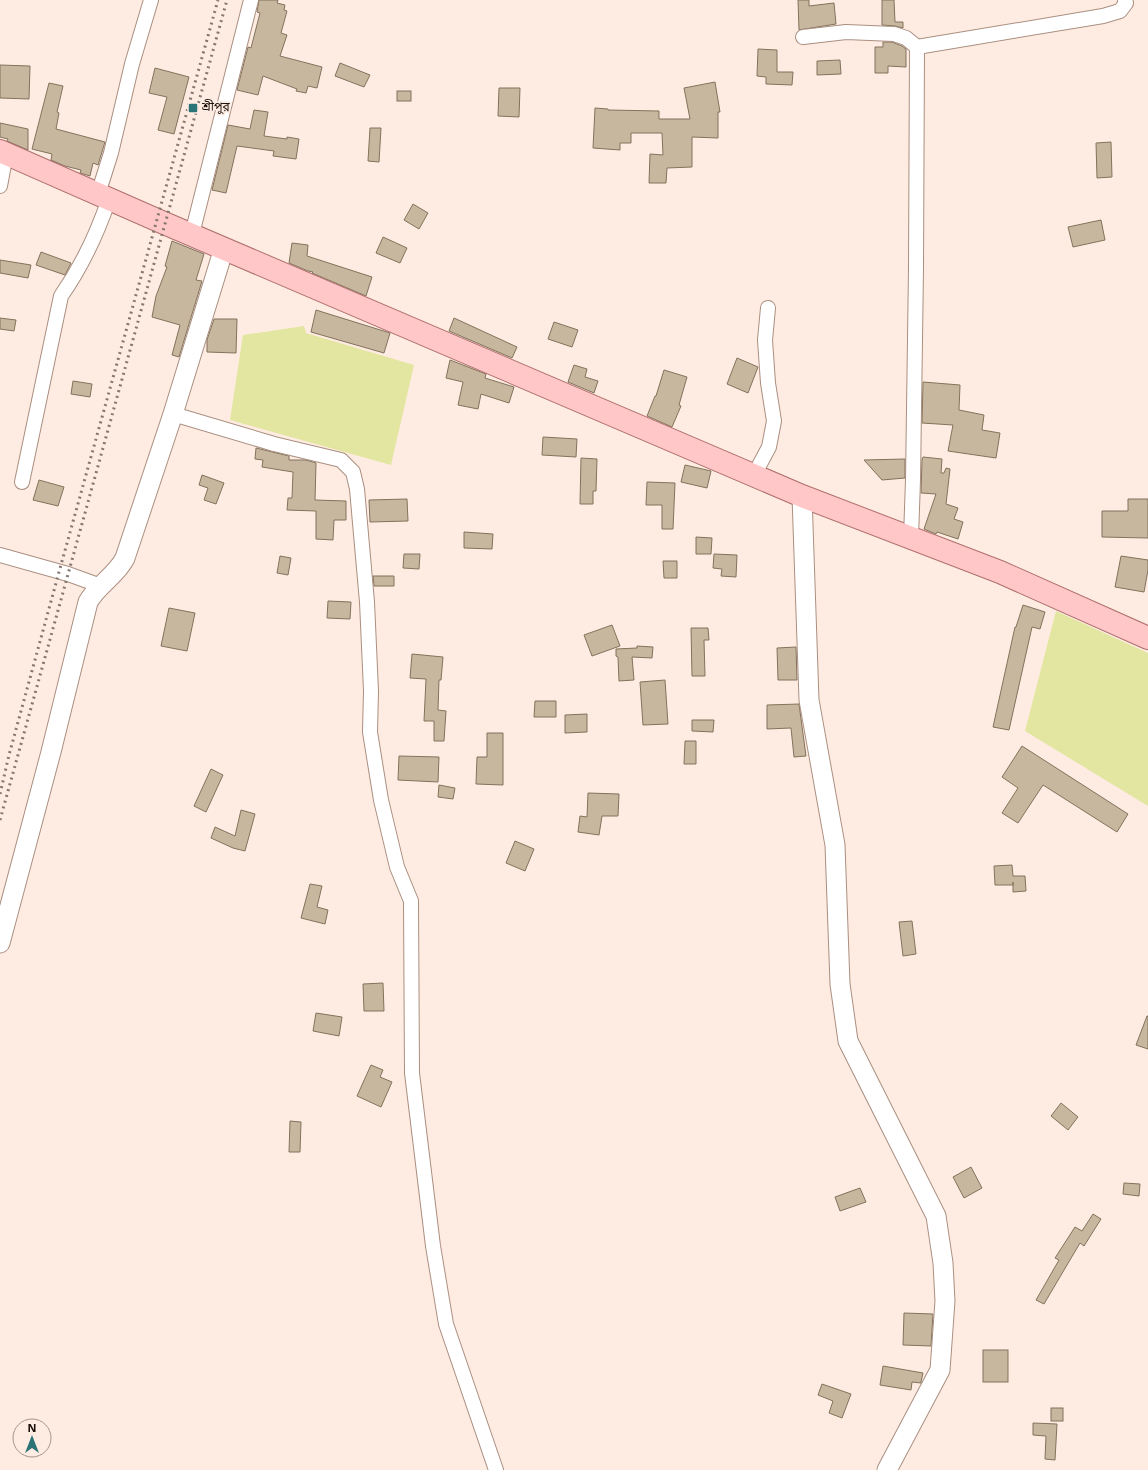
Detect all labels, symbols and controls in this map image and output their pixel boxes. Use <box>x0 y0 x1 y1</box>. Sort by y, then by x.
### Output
place label: শ্রীপুর <box>201 99 230 116</box>
marker: শ্রীপুর <box>187 102 199 114</box>
north arrow <box>12 1418 52 1458</box>
text: N <box>28 1422 37 1436</box>

